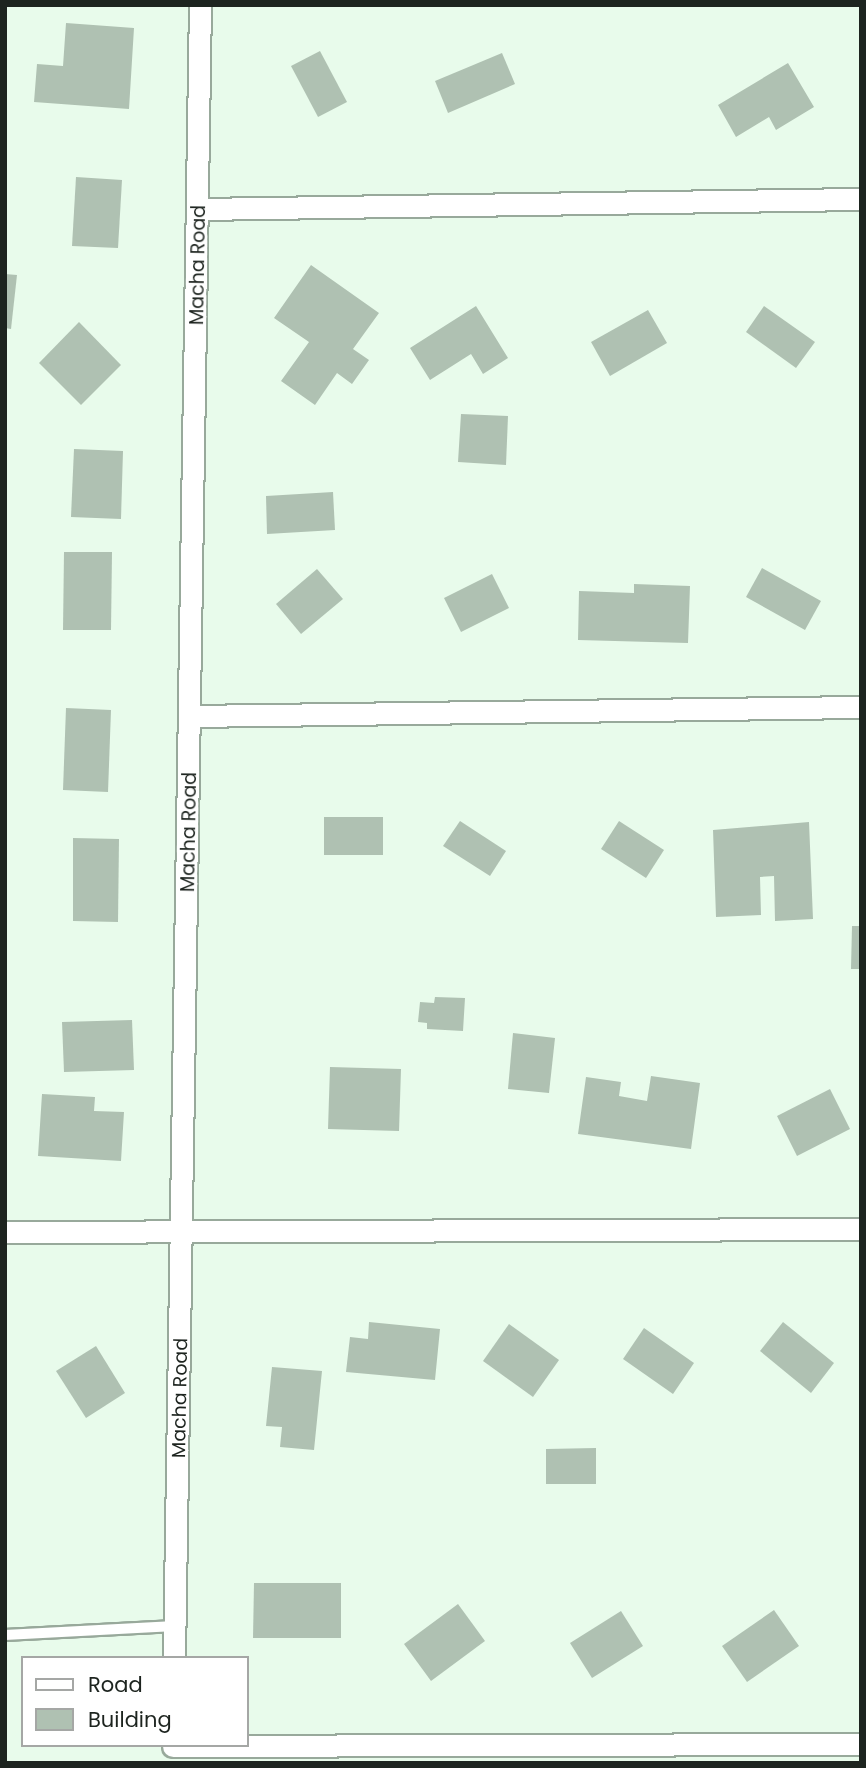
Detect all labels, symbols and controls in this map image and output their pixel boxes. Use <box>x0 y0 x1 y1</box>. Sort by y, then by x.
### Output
street label: Macha Road <box>186 205 210 325</box>
street label: Macha Road <box>177 772 201 892</box>
street label: Macha Road <box>168 1338 192 1458</box>
legend <box>21 1656 248 1747</box>
text: Road <box>88 1670 143 1699</box>
text: Building <box>88 1705 172 1734</box>

